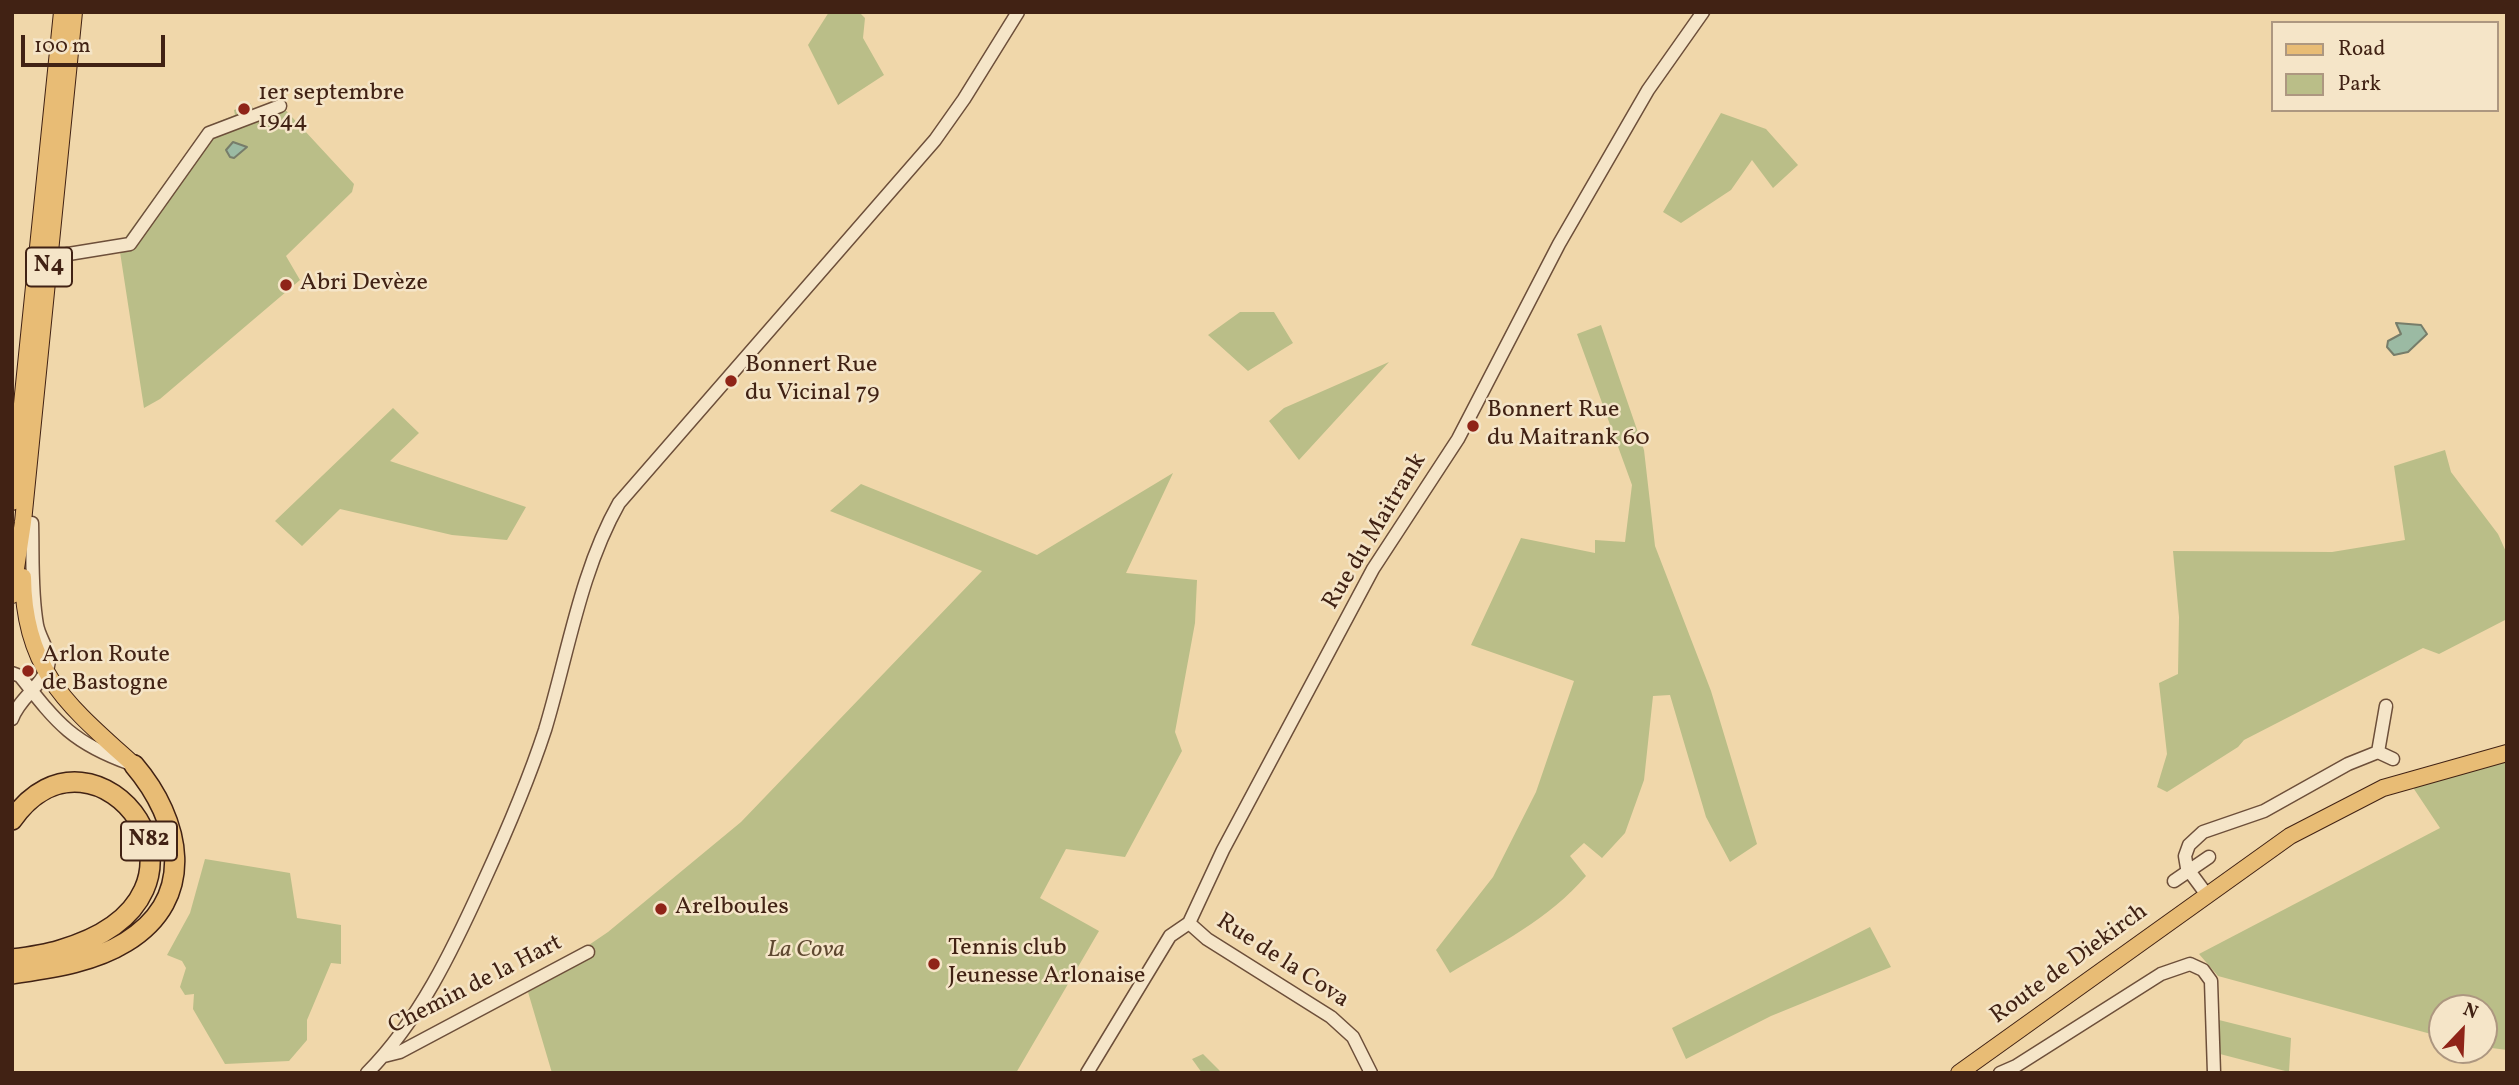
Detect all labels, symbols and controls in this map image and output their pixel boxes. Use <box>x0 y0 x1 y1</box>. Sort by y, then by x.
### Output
scale bar <box>24 21 168 65</box>
legend <box>2270 21 2498 112</box>
text: 100 m <box>34 32 91 61</box>
text: Road <box>2338 35 2385 64</box>
text: Park <box>2338 70 2381 99</box>
place label: 1er septembre 1944 <box>258 81 404 137</box>
marker: 1er septembre 1944 <box>236 101 252 117</box>
road number: N4 <box>26 248 72 286</box>
place label: Abri Devèze <box>300 271 428 299</box>
marker: Abri Devèze <box>278 277 294 293</box>
place label: Bonnert Rue du Vicinal 79 <box>745 353 879 409</box>
marker: Bonnert Rue du Vicinal 79 <box>723 373 739 389</box>
place label: Bonnert Rue du Maitrank 60 <box>1487 398 1650 454</box>
marker: Bonnert Rue du Maitrank 60 <box>1465 418 1481 434</box>
street label: Rue du Maitrank <box>1318 449 1434 615</box>
place label: Arlon Route de Bastogne <box>42 643 170 699</box>
marker: Arlon Route de Bastogne <box>20 663 36 679</box>
road number: N82 <box>121 821 177 860</box>
place label: Arelboules <box>675 895 789 923</box>
street label: Route de Diekirch <box>1986 898 2154 1032</box>
marker: Arelboules <box>653 901 669 917</box>
street label: Rue de la Cova <box>1210 908 1354 1016</box>
street label: Chemin de la Hart <box>384 930 568 1042</box>
place label: Tennis club Jeunesse Arlonaise <box>948 936 1145 992</box>
park label: La Cova <box>767 938 845 966</box>
marker: Tennis club Jeunesse Arlonaise <box>926 956 942 972</box>
north arrow <box>2428 994 2498 1064</box>
text: N <box>2459 997 2482 1026</box>

